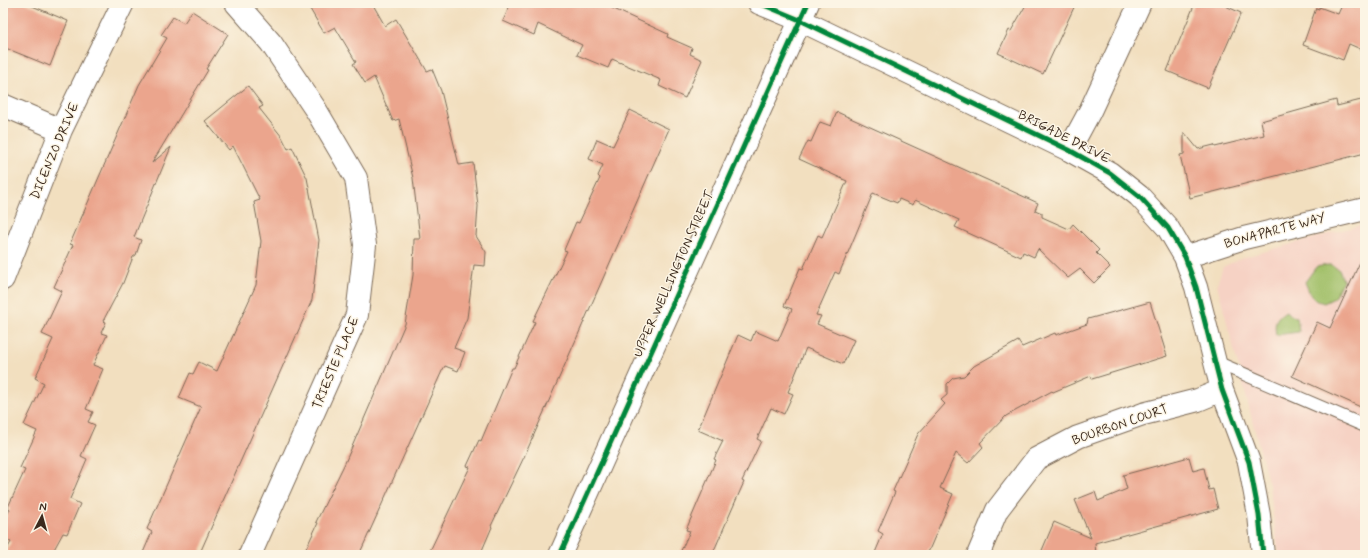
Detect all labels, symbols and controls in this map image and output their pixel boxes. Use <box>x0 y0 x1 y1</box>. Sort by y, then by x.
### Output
street label: DICENZO DRIVE <box>27 100 83 202</box>
street label: BRIGADE DRIVE <box>1015 106 1113 168</box>
street label: UPPER WELLINGTON STREET <box>630 187 719 360</box>
street label: BONAPARTE WAY <box>1222 209 1328 253</box>
street label: TRIESTE PLACE <box>309 314 363 412</box>
street label: BOURBON COURT <box>1070 400 1171 449</box>
north arrow <box>22 496 62 536</box>
text: N <box>39 500 47 514</box>

